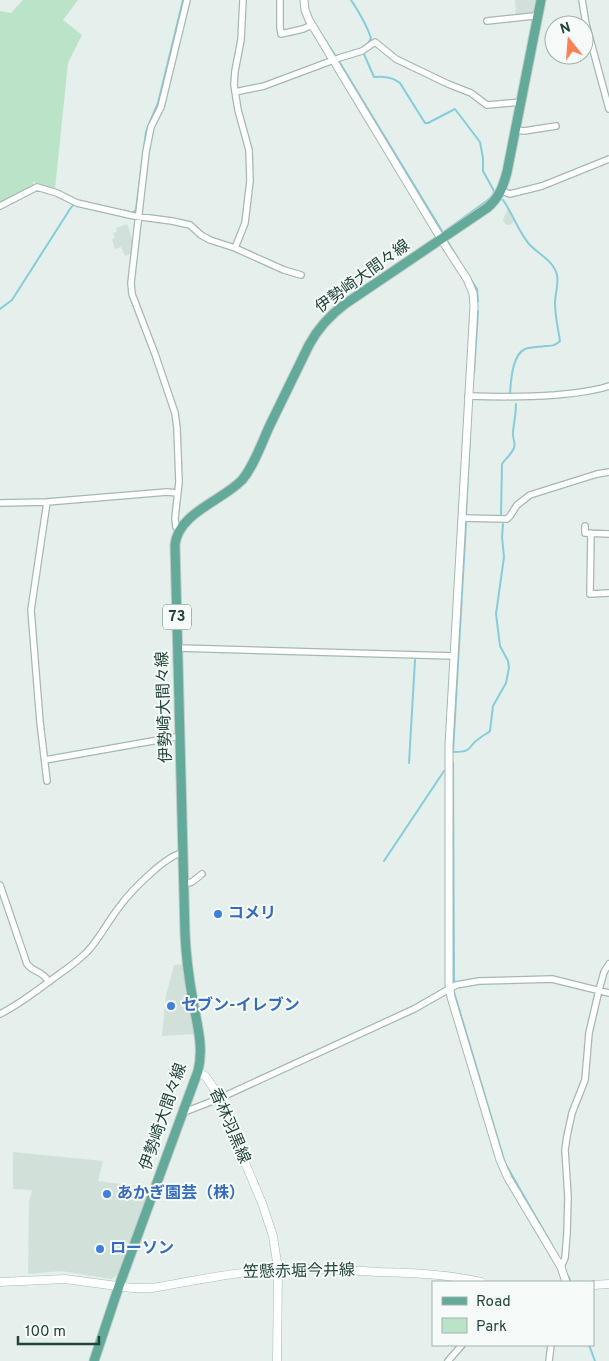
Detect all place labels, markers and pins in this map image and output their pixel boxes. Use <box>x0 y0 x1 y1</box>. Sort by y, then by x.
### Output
place label: コメリ <box>228 904 276 924</box>
marker: コメリ <box>212 908 224 920</box>
place label: セブン-イレブン <box>181 996 300 1016</box>
marker: セブン-イレブン <box>165 1000 177 1012</box>
place label: あかぎ園芸（株） <box>117 1184 245 1204</box>
marker: あかぎ園芸（株） <box>101 1188 113 1200</box>
place label: ローソン <box>110 1239 174 1259</box>
marker: ローソン <box>94 1243 106 1255</box>

